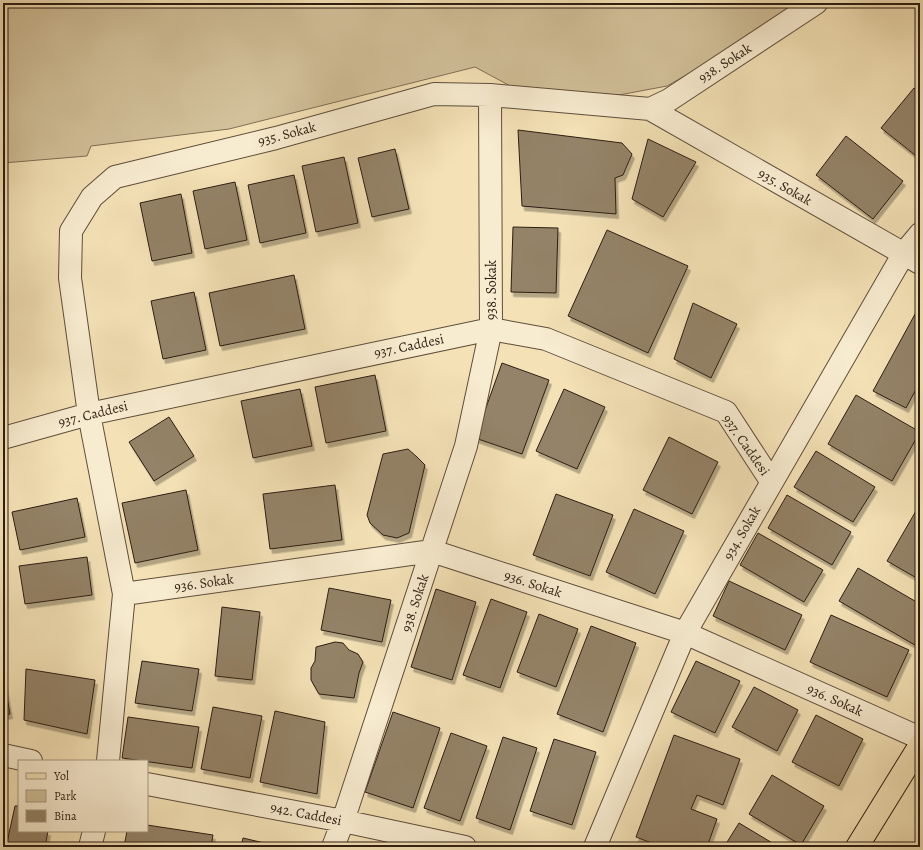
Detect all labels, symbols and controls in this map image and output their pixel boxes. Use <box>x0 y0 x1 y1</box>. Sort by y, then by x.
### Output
street label: 938. Sokak <box>695 39 755 87</box>
street label: 935. Sokak <box>256 117 318 151</box>
street label: 935. Sokak <box>755 164 815 210</box>
street label: 938. Sokak <box>482 260 501 320</box>
street label: 937. Caddesi <box>372 329 446 363</box>
street label: 937. Caddesi <box>56 396 130 432</box>
street label: 937. Caddesi <box>718 410 774 480</box>
street label: 934. Sokak <box>719 502 765 564</box>
street label: 936. Sokak <box>502 566 564 602</box>
street label: 936. Sokak <box>173 569 235 597</box>
street label: 938. Sokak <box>397 571 433 634</box>
street label: 936. Sokak <box>804 679 866 721</box>
legend <box>18 760 148 832</box>
text: Yol <box>53 768 69 784</box>
text: Park <box>54 788 77 804</box>
street label: 942. Caddesi <box>269 798 343 830</box>
text: Bina <box>54 808 77 824</box>

